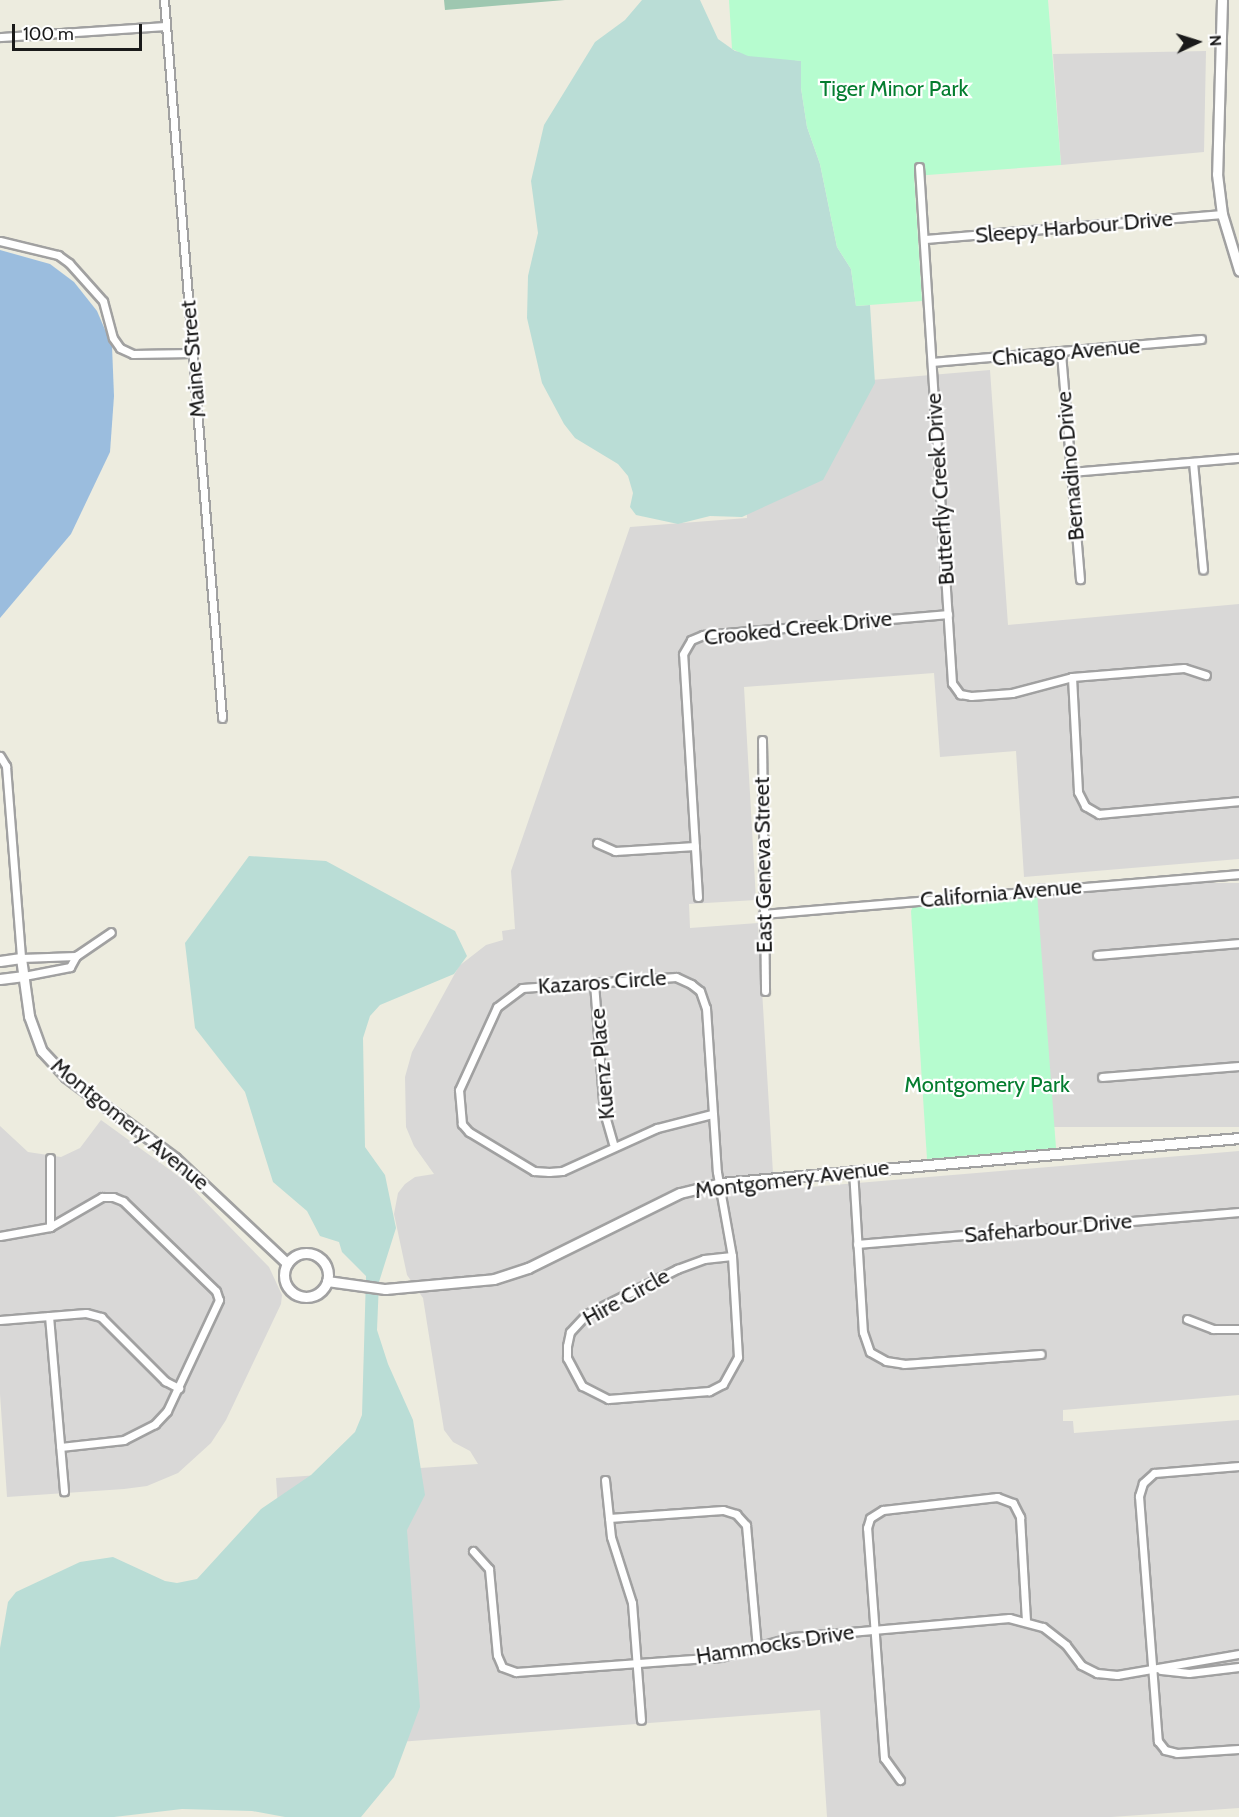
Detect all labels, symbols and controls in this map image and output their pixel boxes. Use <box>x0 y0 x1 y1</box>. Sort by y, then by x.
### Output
scale bar <box>15 12 146 50</box>
north arrow <box>1167 12 1227 72</box>
text: 100 m <box>23 23 74 45</box>
text: N <box>1206 34 1225 47</box>
park label: Tiger Minor Park <box>820 76 968 102</box>
street label: Sleepy Harbour Drive <box>974 205 1174 249</box>
street label: Maine Street <box>175 299 211 419</box>
street label: Chicago Avenue <box>991 332 1141 372</box>
street label: Bernadino Drive <box>1050 390 1090 542</box>
street label: Butterfly Creek Drive <box>920 392 960 586</box>
street label: Crooked Creek Drive <box>703 605 893 651</box>
street label: East Geneva Street <box>748 777 778 953</box>
street label: California Avenue <box>919 873 1083 913</box>
street label: Kazaros Circle <box>537 964 667 1000</box>
street label: Kuenz Place <box>584 1007 620 1121</box>
street label: Montgomery Avenue <box>46 1052 214 1196</box>
park label: Montgomery Park <box>904 1072 1070 1098</box>
street label: Montgomery Avenue <box>693 1154 891 1204</box>
street label: Safeharbour Drive <box>963 1208 1133 1248</box>
street label: Hire Circle <box>578 1262 674 1332</box>
street label: Hammocks Drive <box>694 1618 856 1670</box>

